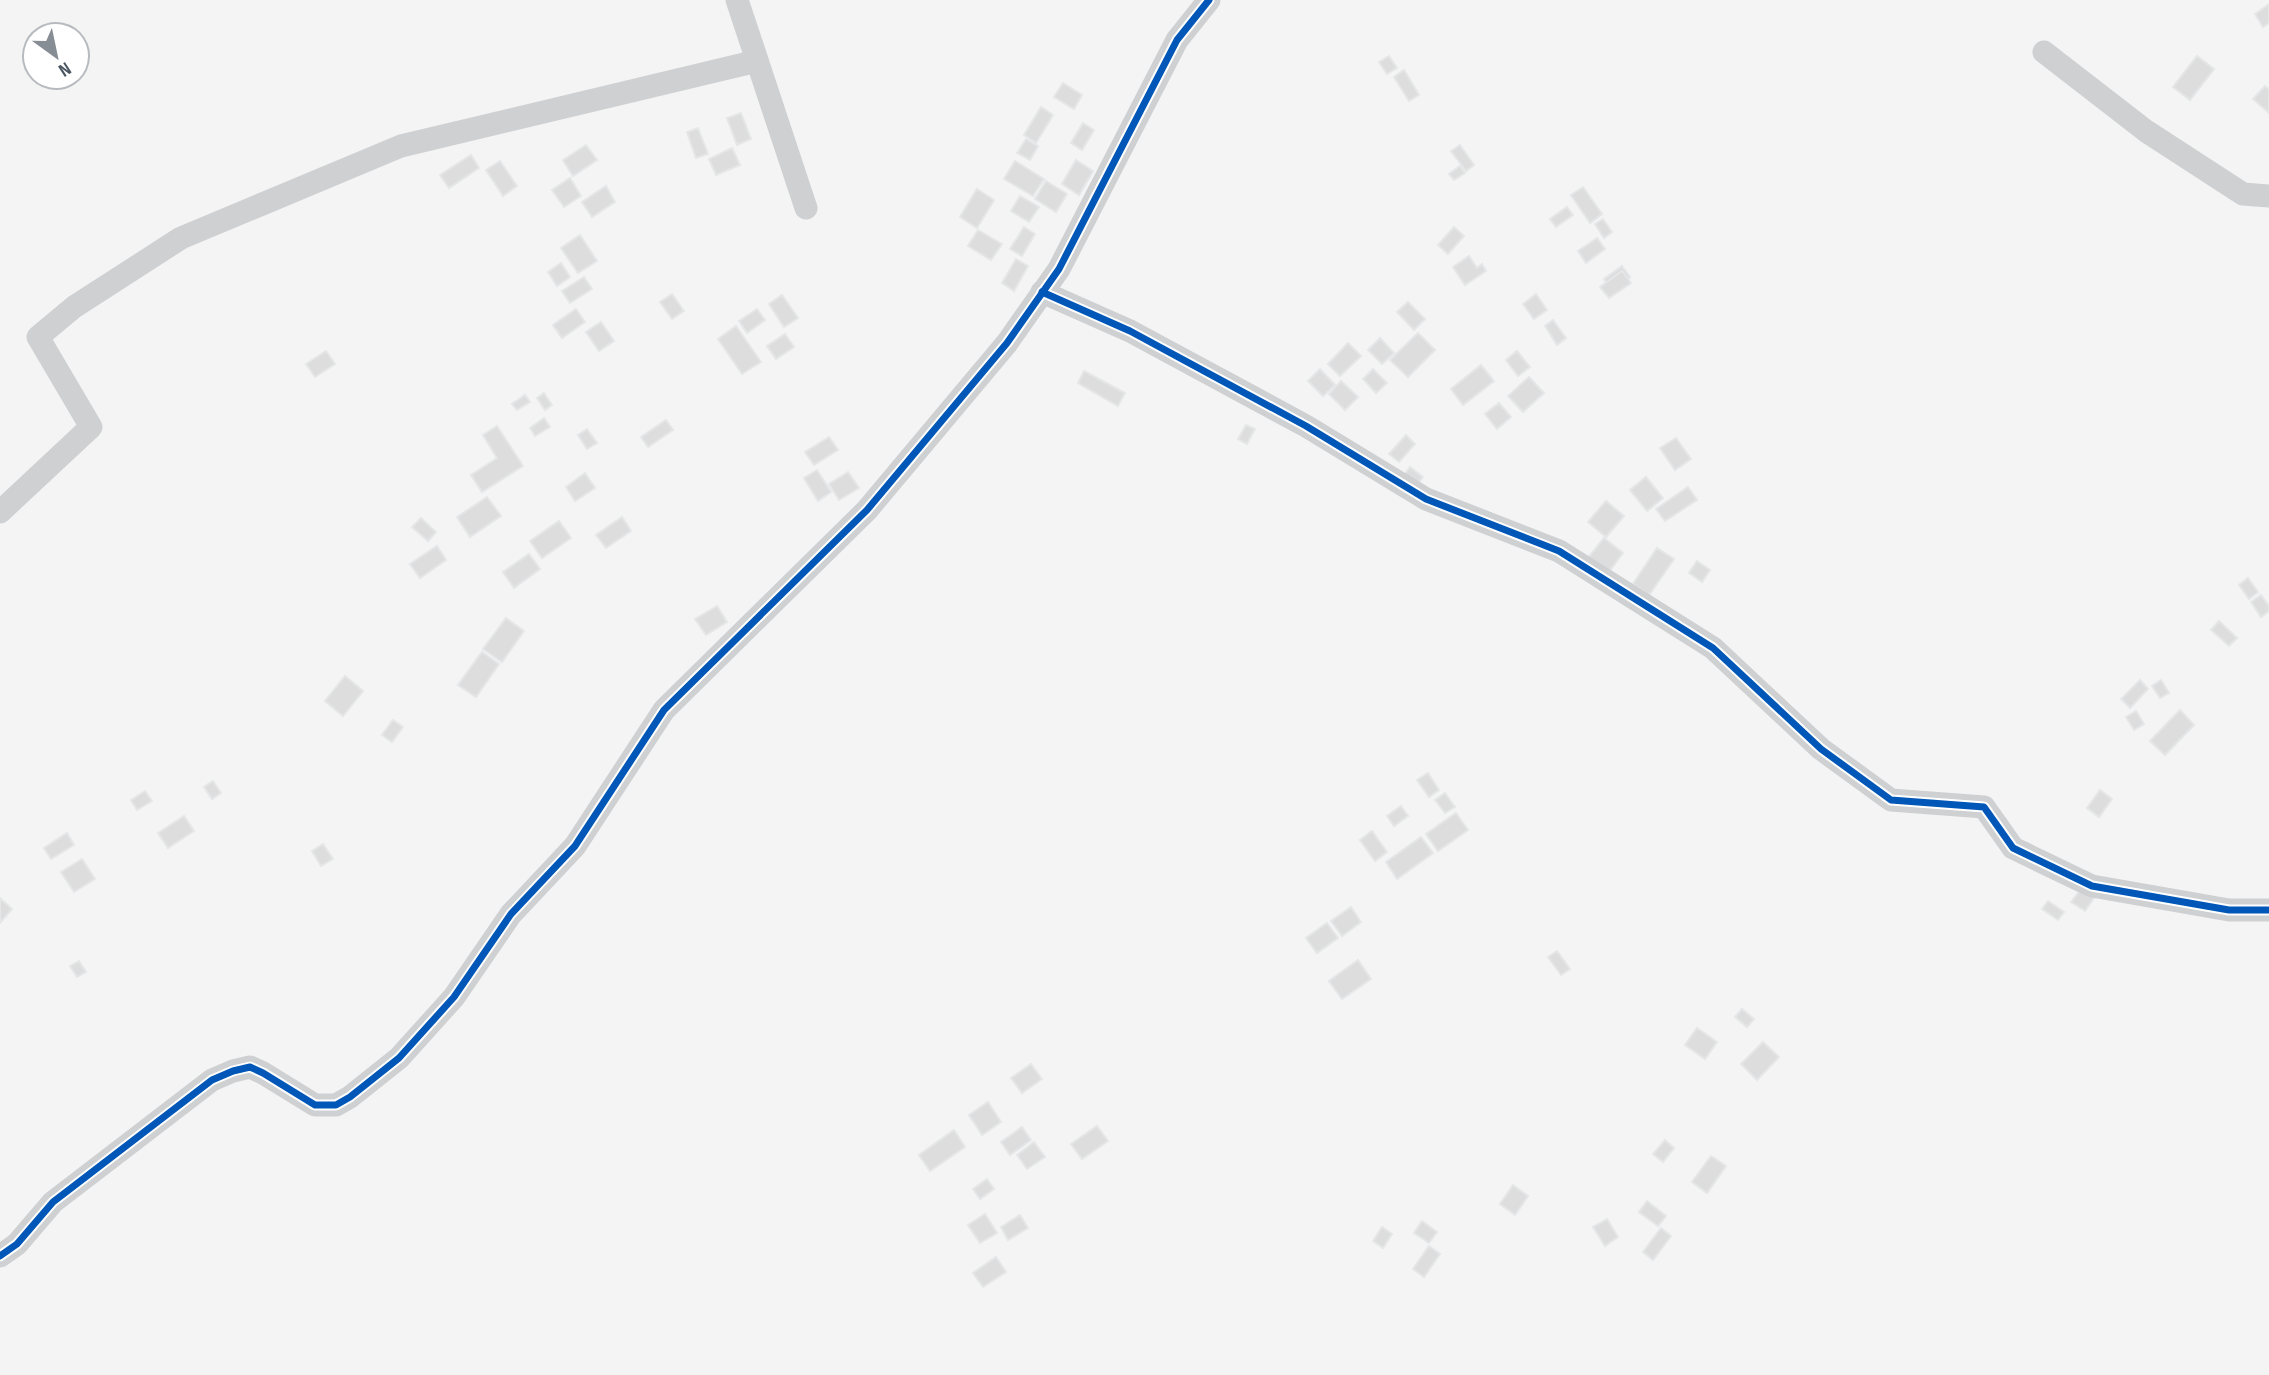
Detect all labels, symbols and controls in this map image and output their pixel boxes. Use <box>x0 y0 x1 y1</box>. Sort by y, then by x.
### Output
north arrow <box>21 21 91 91</box>
text: N <box>54 57 75 81</box>

